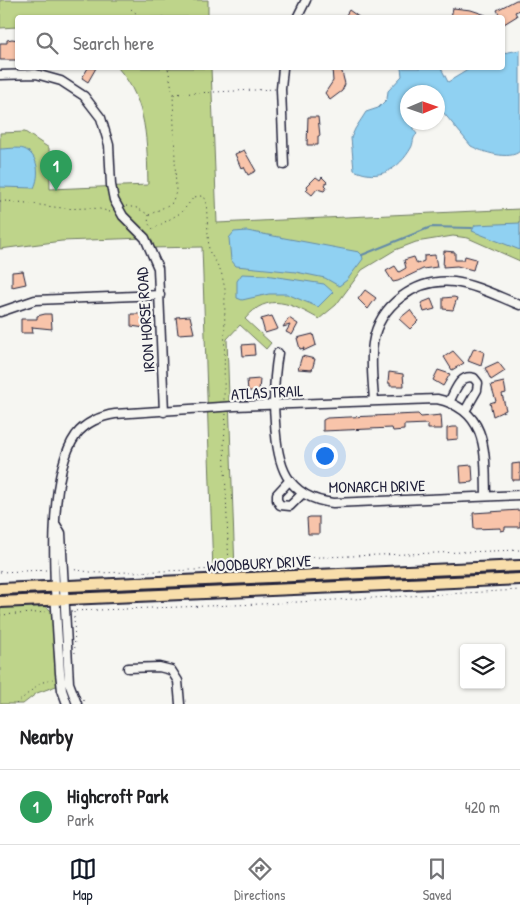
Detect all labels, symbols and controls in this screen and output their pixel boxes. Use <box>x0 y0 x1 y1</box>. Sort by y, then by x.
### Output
search box <box>15 15 505 70</box>
icon: search <box>33 29 61 57</box>
text: Search here <box>73 30 154 56</box>
north arrow <box>400 85 445 130</box>
pin: 1 <box>40 150 72 191</box>
street label: IRON HORSE ROAD <box>130 266 160 373</box>
street label: ATLAS TRAIL <box>230 379 304 405</box>
your location <box>312 443 338 469</box>
street label: MONARCH DRIVE <box>329 474 425 498</box>
street label: WOODBURY DRIVE <box>206 549 312 577</box>
map controls <box>460 644 505 689</box>
button: layers <box>460 644 505 689</box>
text: Nearby <box>20 722 73 751</box>
text: Highcroft Park <box>67 783 168 809</box>
text: 1 <box>33 796 39 818</box>
text: 420 m <box>465 796 500 818</box>
text: Park <box>67 809 94 831</box>
tab: Map <box>69 855 97 904</box>
tab: Directions <box>234 855 285 904</box>
tab: Saved <box>423 855 451 904</box>

